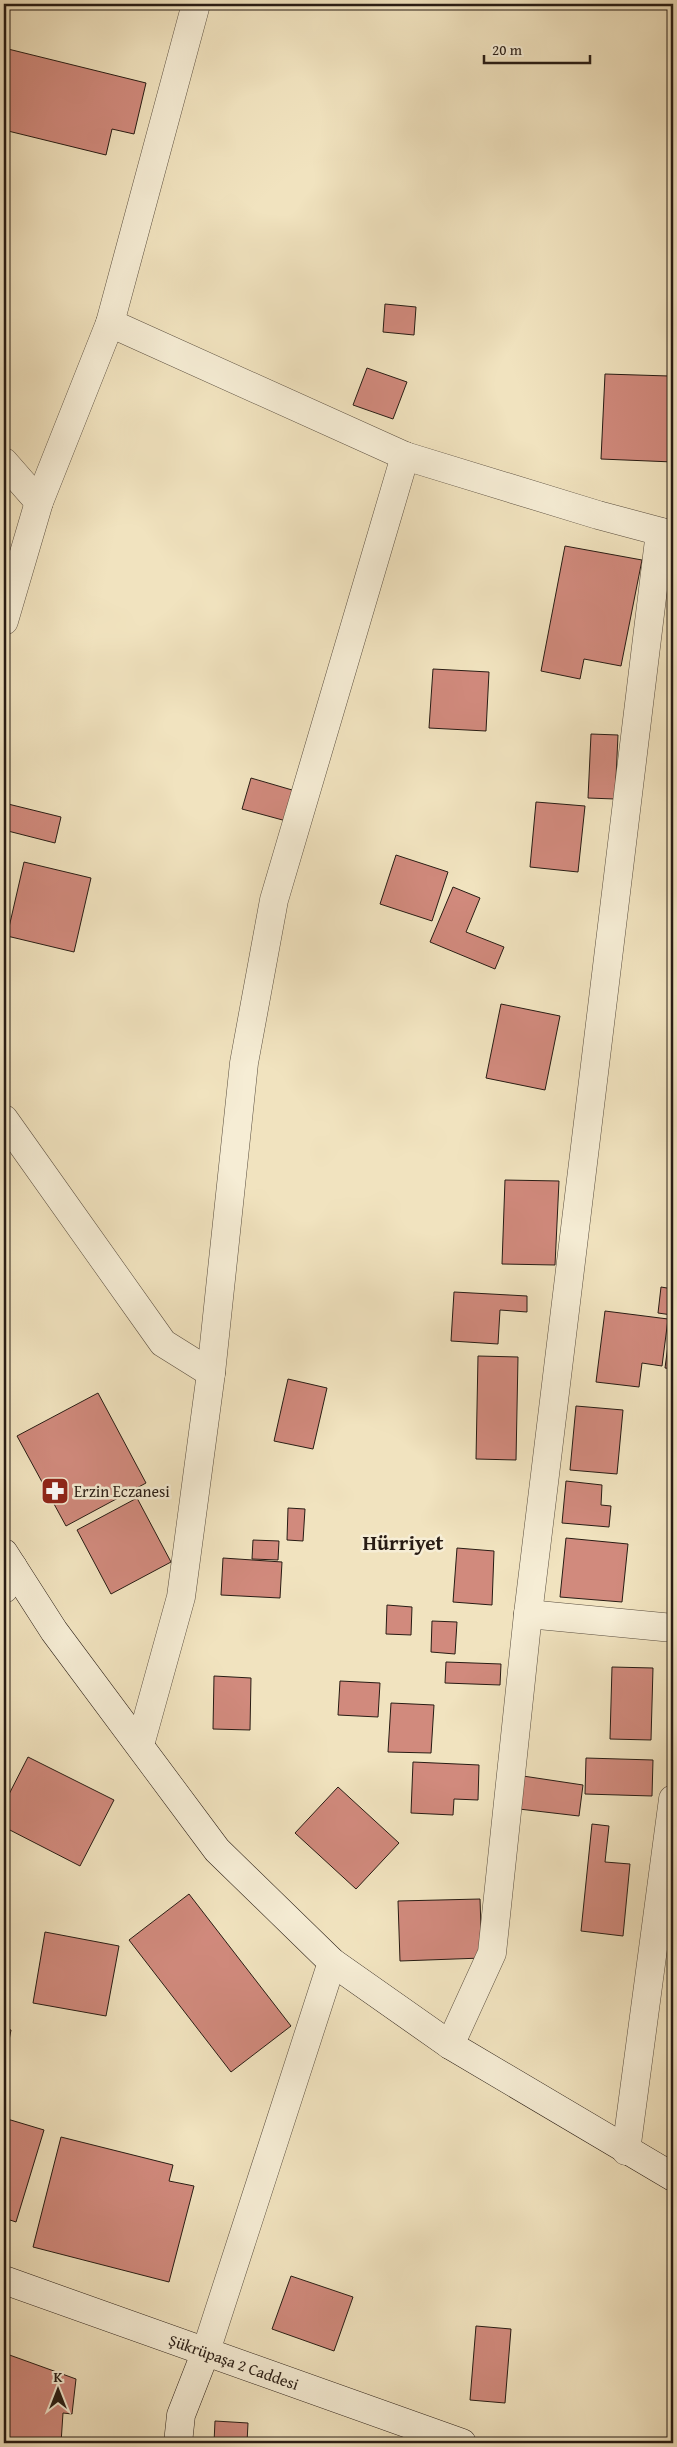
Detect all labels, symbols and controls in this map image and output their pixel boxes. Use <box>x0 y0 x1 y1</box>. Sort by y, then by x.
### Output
scale bar <box>484 32 591 64</box>
text: 20 m <box>492 39 523 60</box>
pharmacy icon: Erzin Eczanesi <box>40 1476 70 1506</box>
place label: Erzin Eczanesi <box>74 1479 170 1503</box>
district label: Hürriyet <box>362 1527 444 1558</box>
street label: Şükrüpaşa 2 Caddesi <box>166 2328 303 2396</box>
north arrow <box>32 2364 82 2414</box>
text: K <box>54 2367 63 2387</box>

